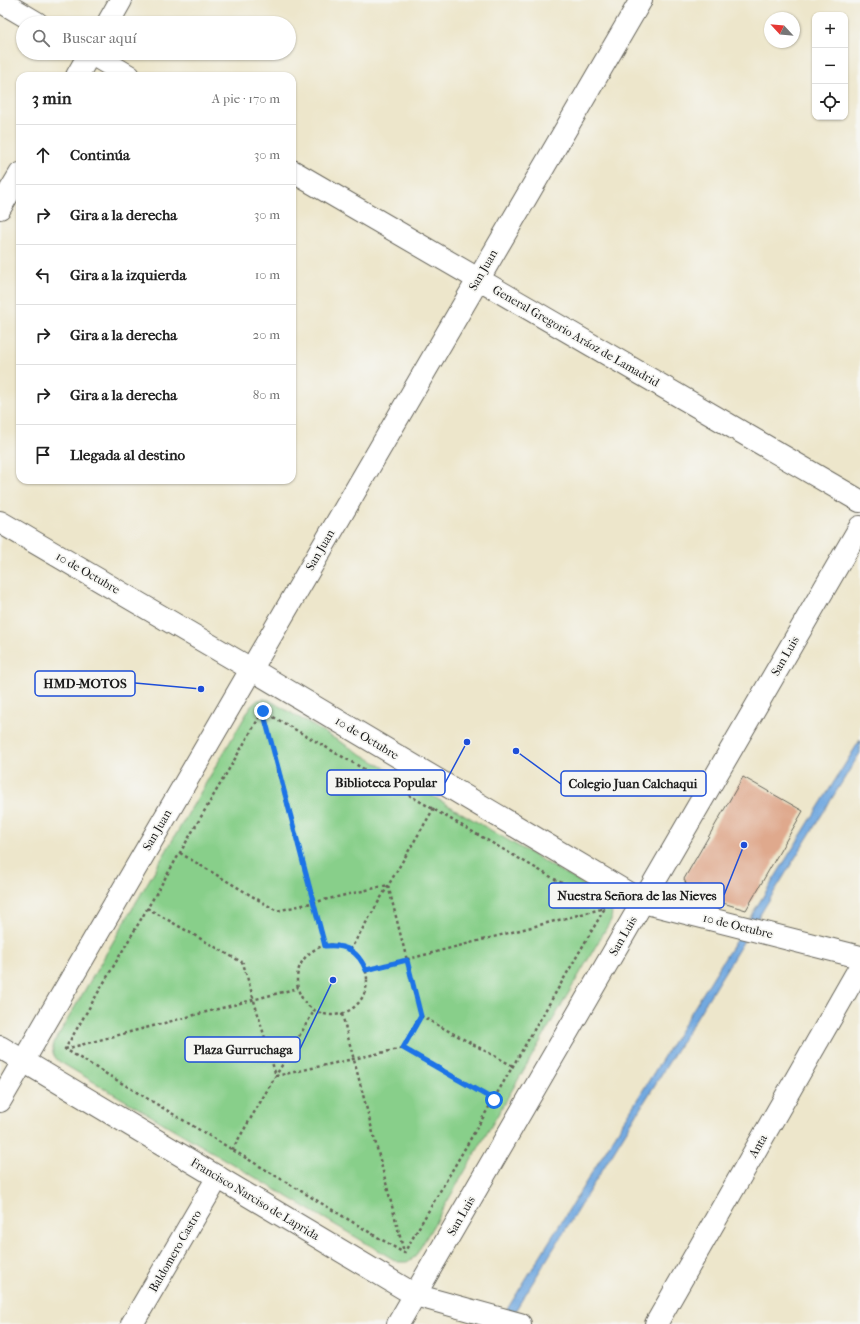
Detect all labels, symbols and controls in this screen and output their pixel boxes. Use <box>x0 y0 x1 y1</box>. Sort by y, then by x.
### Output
north arrow <box>764 12 800 48</box>
map controls <box>812 12 848 120</box>
button: + <box>812 12 848 48</box>
search box <box>16 16 296 60</box>
icon: search <box>30 27 52 49</box>
text: Buscar aquí <box>62 29 137 47</box>
button: − <box>812 48 848 84</box>
button: locate <box>812 84 848 120</box>
text: 3 min <box>32 88 72 108</box>
text: A pie · 170 m <box>212 91 280 106</box>
icon: ahead <box>32 144 54 166</box>
text: Continúa <box>70 146 130 164</box>
text: 30 m <box>254 147 280 162</box>
icon: right <box>32 204 54 226</box>
text: Gira a la derecha <box>70 206 177 224</box>
text: 30 m <box>254 207 280 222</box>
street label: San Juan <box>466 247 500 293</box>
icon: left <box>32 264 54 286</box>
text: Gira a la izquierda <box>70 266 186 284</box>
text: 10 m <box>255 267 280 282</box>
street label: General Gregorio Aráoz de Lamadrid <box>490 282 662 390</box>
icon: right <box>32 324 54 346</box>
text: Gira a la derecha <box>70 326 177 344</box>
text: 20 m <box>253 327 280 342</box>
icon: right <box>32 384 54 406</box>
text: Gira a la derecha <box>70 386 177 404</box>
text: 80 m <box>253 387 280 402</box>
icon: arrive <box>32 444 54 466</box>
text: Llegada al destino <box>70 446 185 464</box>
street label: San Juan <box>303 527 337 573</box>
street label: 10 de Octubre <box>54 549 122 597</box>
street label: San Luis <box>768 633 802 678</box>
callout: HMD-MOTOS <box>35 671 135 696</box>
text: HMD-MOTOS <box>43 676 127 691</box>
route end <box>254 702 272 720</box>
street label: 10 de Octubre <box>333 714 401 762</box>
callout: Biblioteca Popular <box>327 770 445 795</box>
callout: Colegio Juan Calchaqui <box>561 771 706 796</box>
text: Biblioteca Popular <box>335 775 437 791</box>
text: Colegio Juan Calchaqui <box>569 776 698 792</box>
street label: San Juan <box>140 807 174 853</box>
callout: Nuestra Señora de las Nieves <box>549 883 724 908</box>
text: Nuestra Señora de las Nieves <box>557 888 717 903</box>
street label: 10 de Octubre <box>702 911 774 941</box>
street label: San Luis <box>606 913 640 958</box>
callout: Plaza Gurruchaga <box>185 1037 300 1062</box>
text: Plaza Gurruchaga <box>194 1042 293 1058</box>
route start <box>485 1091 503 1109</box>
street label: Anta <box>745 1132 770 1161</box>
street label: Francisco Narciso de Laprida <box>188 1155 322 1243</box>
street label: San Luis <box>444 1193 478 1238</box>
street label: Baldomero Castro <box>146 1208 204 1294</box>

